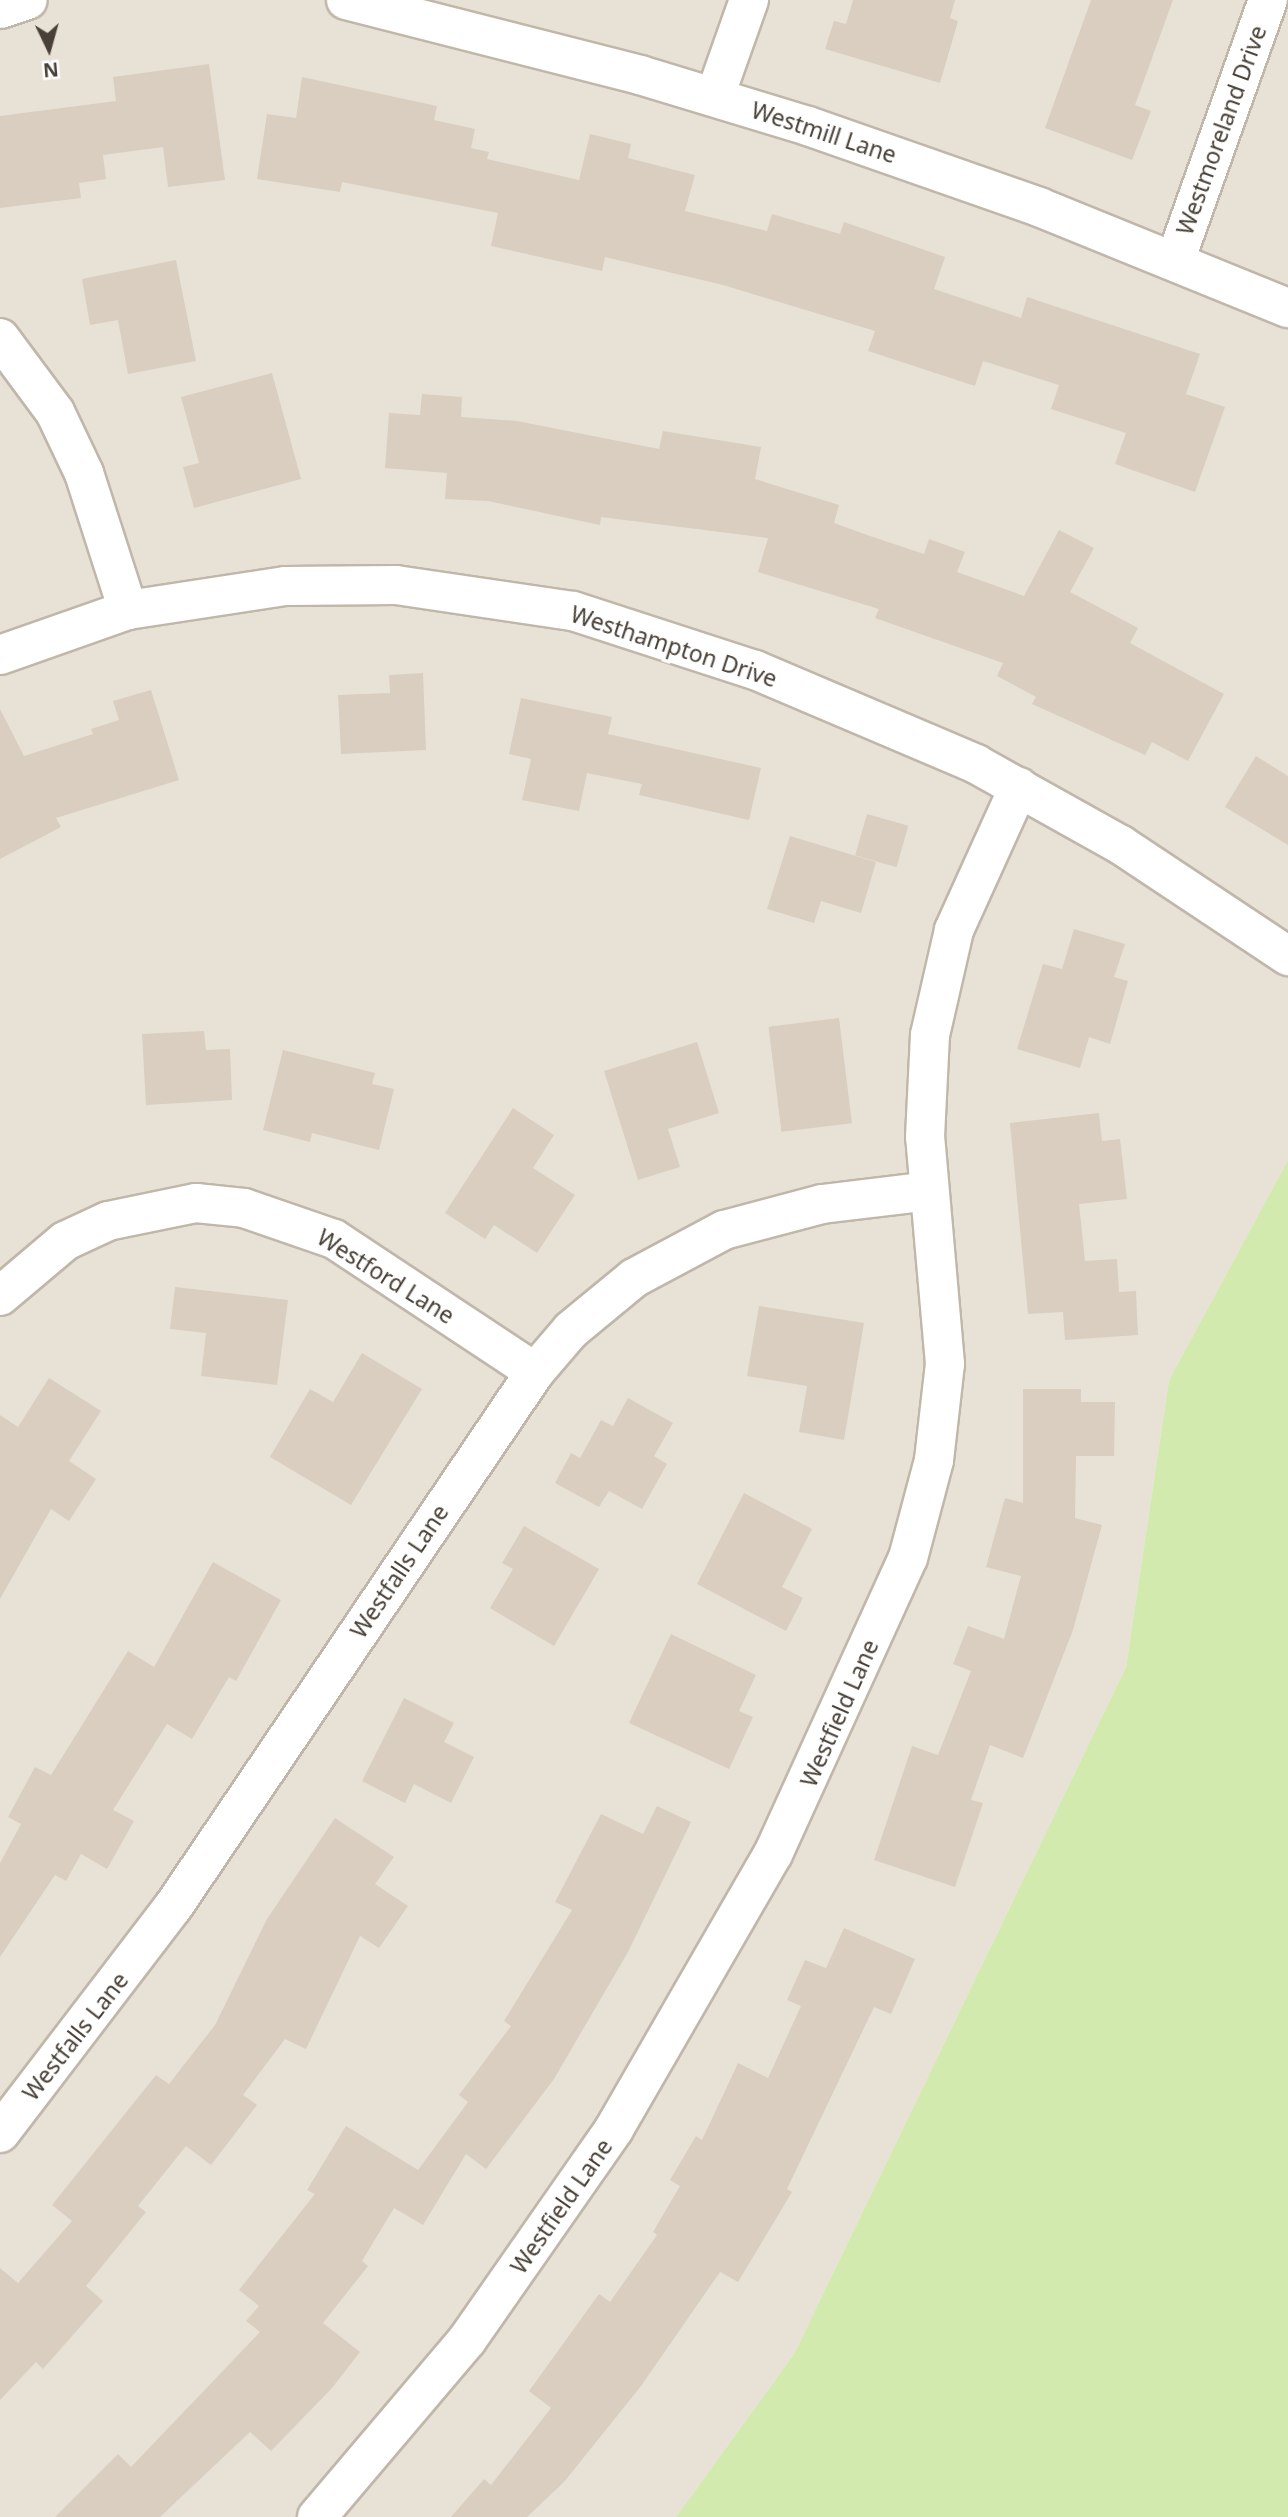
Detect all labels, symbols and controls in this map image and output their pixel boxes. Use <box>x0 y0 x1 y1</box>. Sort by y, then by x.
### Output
north arrow <box>14 14 84 84</box>
street label: Westmoreland Drive <box>1170 22 1272 238</box>
text: N <box>42 56 60 84</box>
street label: Westmill Lane <box>748 96 900 168</box>
street label: Westhampton Drive <box>567 600 781 692</box>
street label: Westford Lane <box>312 1223 460 1329</box>
street label: Westfalls Lane <box>344 1499 454 1643</box>
street label: Westfield Lane <box>794 1635 884 1791</box>
street label: Westfalls Lane <box>16 1966 134 2106</box>
street label: Westfield Lane <box>504 2133 618 2279</box>

